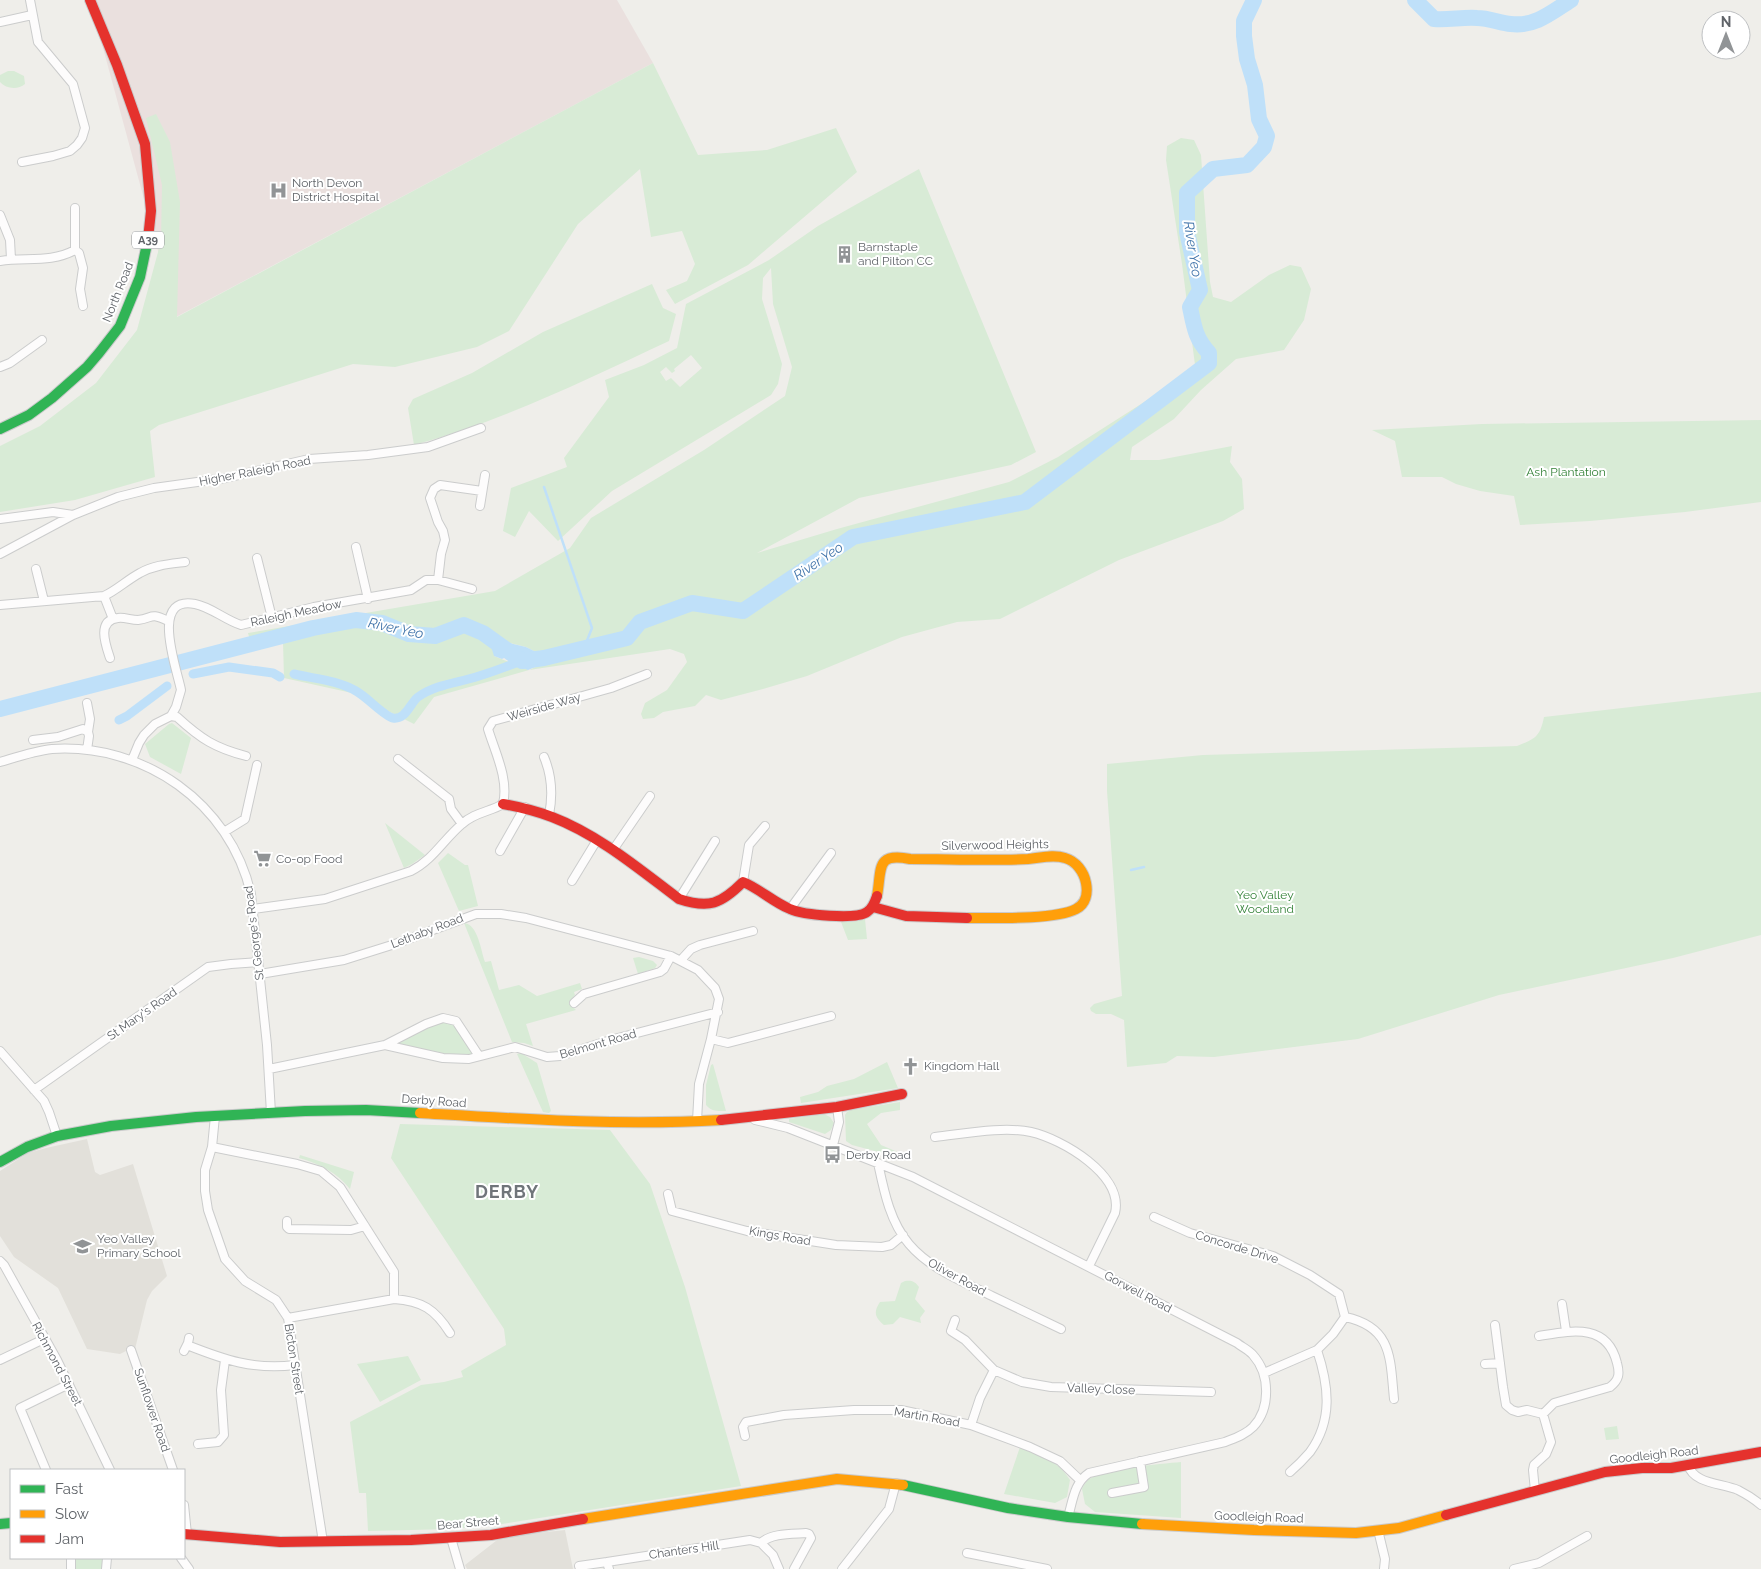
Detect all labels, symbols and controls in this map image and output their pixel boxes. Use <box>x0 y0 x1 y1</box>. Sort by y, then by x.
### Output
north arrow <box>1701 10 1751 60</box>
text: N <box>1721 14 1731 30</box>
place label: North Devon District Hospital <box>292 176 380 204</box>
hospital icon: North Devon District Hospital <box>268 180 288 200</box>
water label: River Yeo <box>1181 220 1205 278</box>
road number: A39 <box>132 232 164 248</box>
place label: Barnstaple and Pilton CC <box>858 240 933 268</box>
building icon: Barnstaple and Pilton CC <box>834 244 854 264</box>
street label: North Road <box>100 260 136 324</box>
street label: Higher Raleigh Road <box>198 453 312 489</box>
park label: Ash Plantation <box>1526 465 1606 479</box>
water label: River Yeo <box>790 539 846 583</box>
street label: Raleigh Meadow <box>249 596 343 629</box>
water label: River Yeo <box>367 614 425 642</box>
street label: Weirside Way <box>506 690 583 724</box>
street label: Silverwood Heights <box>941 837 1049 853</box>
supermarket icon: Co-op Food <box>252 849 272 869</box>
place label: Co-op Food <box>276 852 342 866</box>
street label: St George's Road <box>241 885 267 981</box>
park label: Yeo Valley Woodland <box>1236 888 1294 916</box>
street label: Lethaby Road <box>389 911 465 951</box>
street label: St Mary's Road <box>104 985 180 1043</box>
street label: Belmont Road <box>558 1026 638 1062</box>
church icon: Kingdom Hall <box>900 1056 920 1076</box>
place label: Kingdom Hall <box>924 1059 1000 1073</box>
street label: Derby Road <box>401 1092 467 1110</box>
bus stop icon: Derby Road <box>822 1145 842 1165</box>
place label: Derby Road <box>846 1148 911 1162</box>
district label: DERBY <box>475 1181 539 1202</box>
street label: Kings Road <box>748 1224 812 1248</box>
street label: Concorde Drive <box>1194 1228 1280 1266</box>
place label: Yeo Valley Primary School <box>97 1232 181 1260</box>
school or university icon: Yeo Valley Primary School <box>73 1236 93 1256</box>
street label: Oliver Road <box>926 1255 988 1299</box>
street label: Gorwell Road <box>1102 1268 1174 1316</box>
street label: Richmond Street <box>29 1320 85 1408</box>
street label: Bicton Street <box>281 1323 307 1395</box>
street label: Sunflower Road <box>131 1366 173 1454</box>
street label: Valley Close <box>1067 1381 1135 1397</box>
street label: Martin Road <box>893 1404 961 1430</box>
street label: Goodleigh Road <box>1609 1443 1699 1467</box>
legend <box>10 1469 185 1559</box>
text: Fast <box>55 1480 83 1498</box>
text: Slow <box>55 1505 89 1523</box>
street label: Goodleigh Road <box>1214 1508 1304 1526</box>
street label: Bear Street <box>437 1513 499 1533</box>
text: Jam <box>55 1530 84 1548</box>
street label: Chanters Hill <box>648 1538 721 1562</box>

